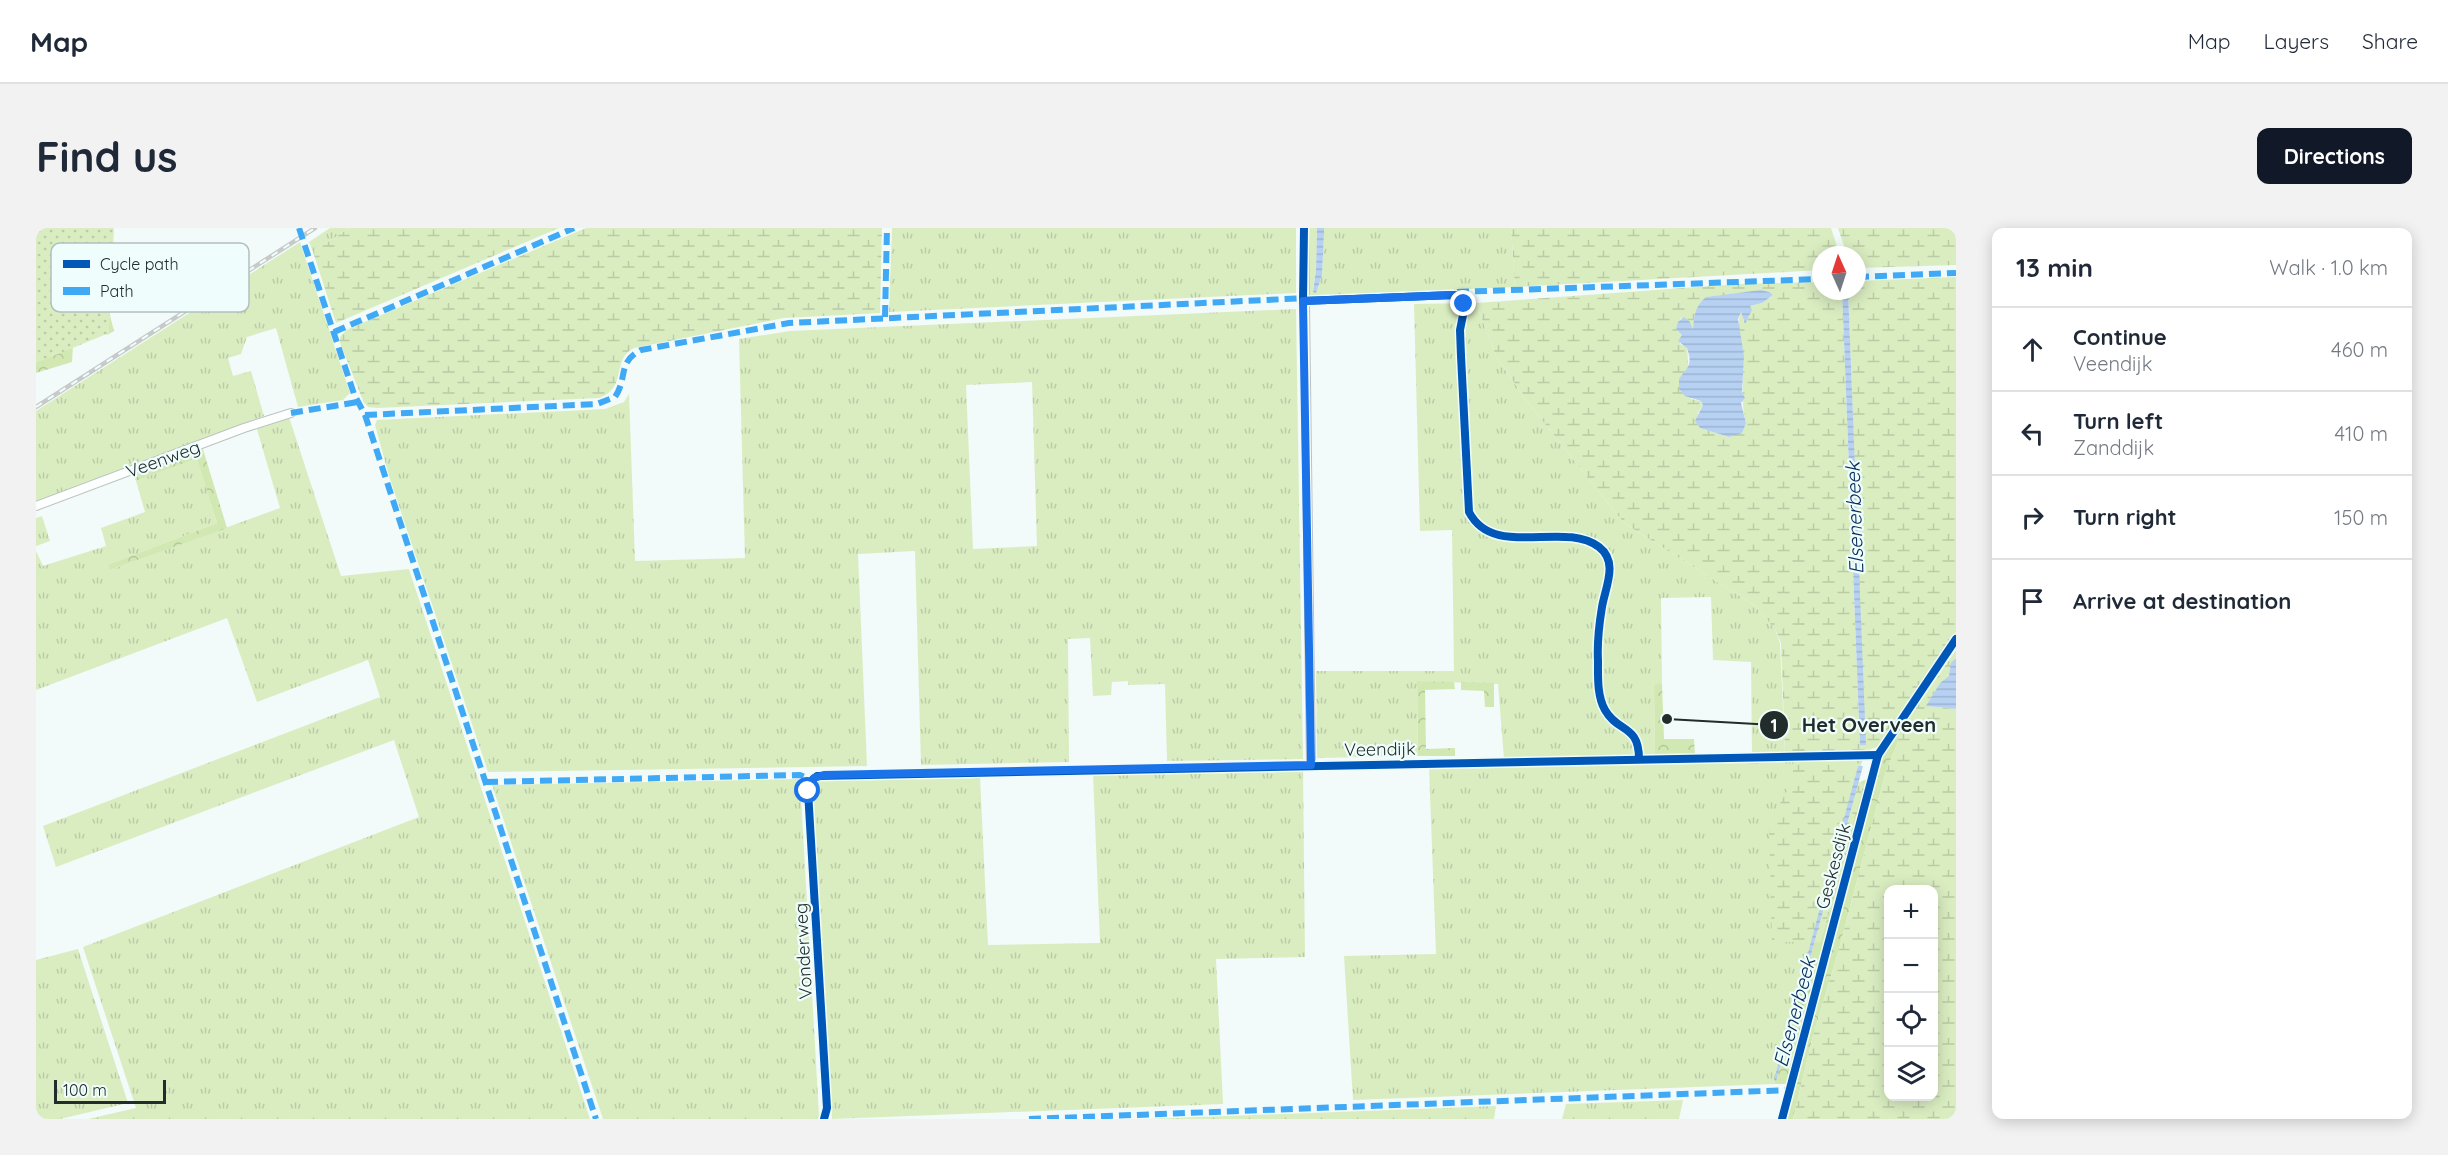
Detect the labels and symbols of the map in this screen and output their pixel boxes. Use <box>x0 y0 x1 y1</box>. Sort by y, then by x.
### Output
legend <box>51 243 249 312</box>
north arrow <box>1812 246 1866 300</box>
text: Cycle path <box>100 254 179 274</box>
text: Path <box>100 281 134 301</box>
route end <box>1450 290 1476 316</box>
street label: Veenweg <box>123 435 203 483</box>
water label: Elsenerbeek <box>1839 459 1868 575</box>
callout: Het Overveen <box>1759 706 1948 744</box>
text: Het Overveen <box>1802 712 1936 737</box>
text: 1 <box>1770 714 1778 737</box>
street label: Veendijk <box>1344 737 1416 761</box>
route start <box>794 777 820 803</box>
street label: Geskesdijk <box>1810 820 1856 912</box>
street label: Vonderweg <box>789 902 817 1000</box>
water label: Elsenerbeek <box>1767 952 1821 1070</box>
scale bar <box>54 1077 166 1104</box>

